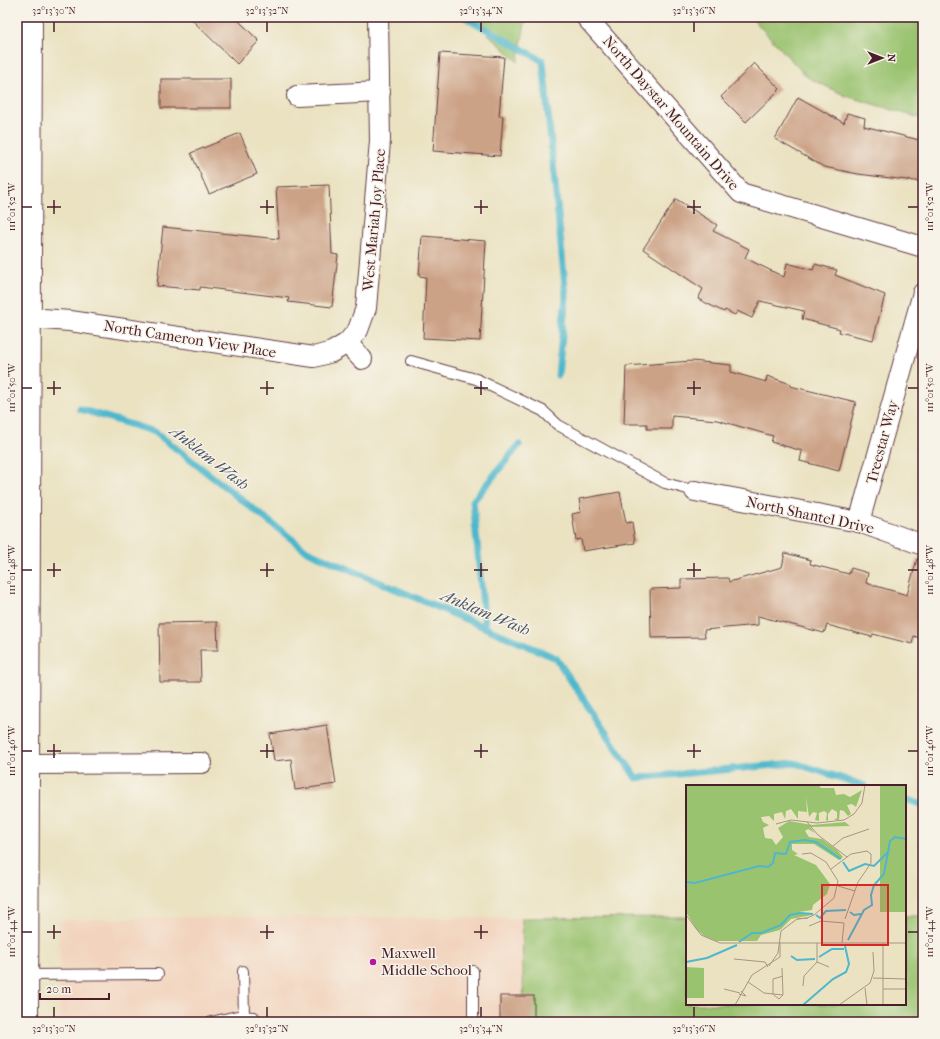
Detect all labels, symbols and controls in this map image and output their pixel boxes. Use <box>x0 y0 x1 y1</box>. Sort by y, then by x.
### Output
text: 32°13'30"N <box>32 5 76 17</box>
text: 32°13'32"N <box>245 5 289 17</box>
text: 32°13'34"N <box>459 5 504 17</box>
text: 32°13'36"N <box>672 5 716 17</box>
street label: North Daystar Mountain Drive <box>599 32 743 194</box>
north arrow <box>862 38 902 78</box>
text: N <box>885 54 898 63</box>
street label: West Mariah Joy Place <box>359 147 389 293</box>
text: 111°01'52"W <box>6 181 18 231</box>
text: 111°01'52"W <box>924 181 936 231</box>
street label: North Cameron View Place <box>102 316 278 362</box>
text: 111°01'50"W <box>6 362 18 413</box>
text: 111°01'50"W <box>924 362 936 413</box>
street label: Treestar Way <box>862 397 902 486</box>
water label: Anklam Wash <box>165 420 253 494</box>
street label: North Shantel Drive <box>744 493 876 537</box>
text: 111°01'48"W <box>6 544 18 595</box>
text: 111°01'48"W <box>924 544 936 595</box>
water label: Anklam Wash <box>437 584 533 640</box>
text: 111°01'46"W <box>6 725 18 776</box>
text: 111°01'46"W <box>924 725 936 776</box>
inset map <box>686 785 906 1005</box>
text: 111°01'44"W <box>6 905 18 958</box>
text: 111°01'44"W <box>924 905 936 958</box>
place label: Maxwell Middle School <box>381 944 472 979</box>
marker: Maxwell Middle School <box>368 957 378 967</box>
scale bar <box>40 975 109 1001</box>
text: 20 m <box>46 982 71 996</box>
text: 32°13'30"N <box>32 1023 76 1035</box>
text: 32°13'32"N <box>245 1023 289 1035</box>
text: 32°13'34"N <box>459 1023 504 1035</box>
text: 32°13'36"N <box>672 1023 716 1035</box>

